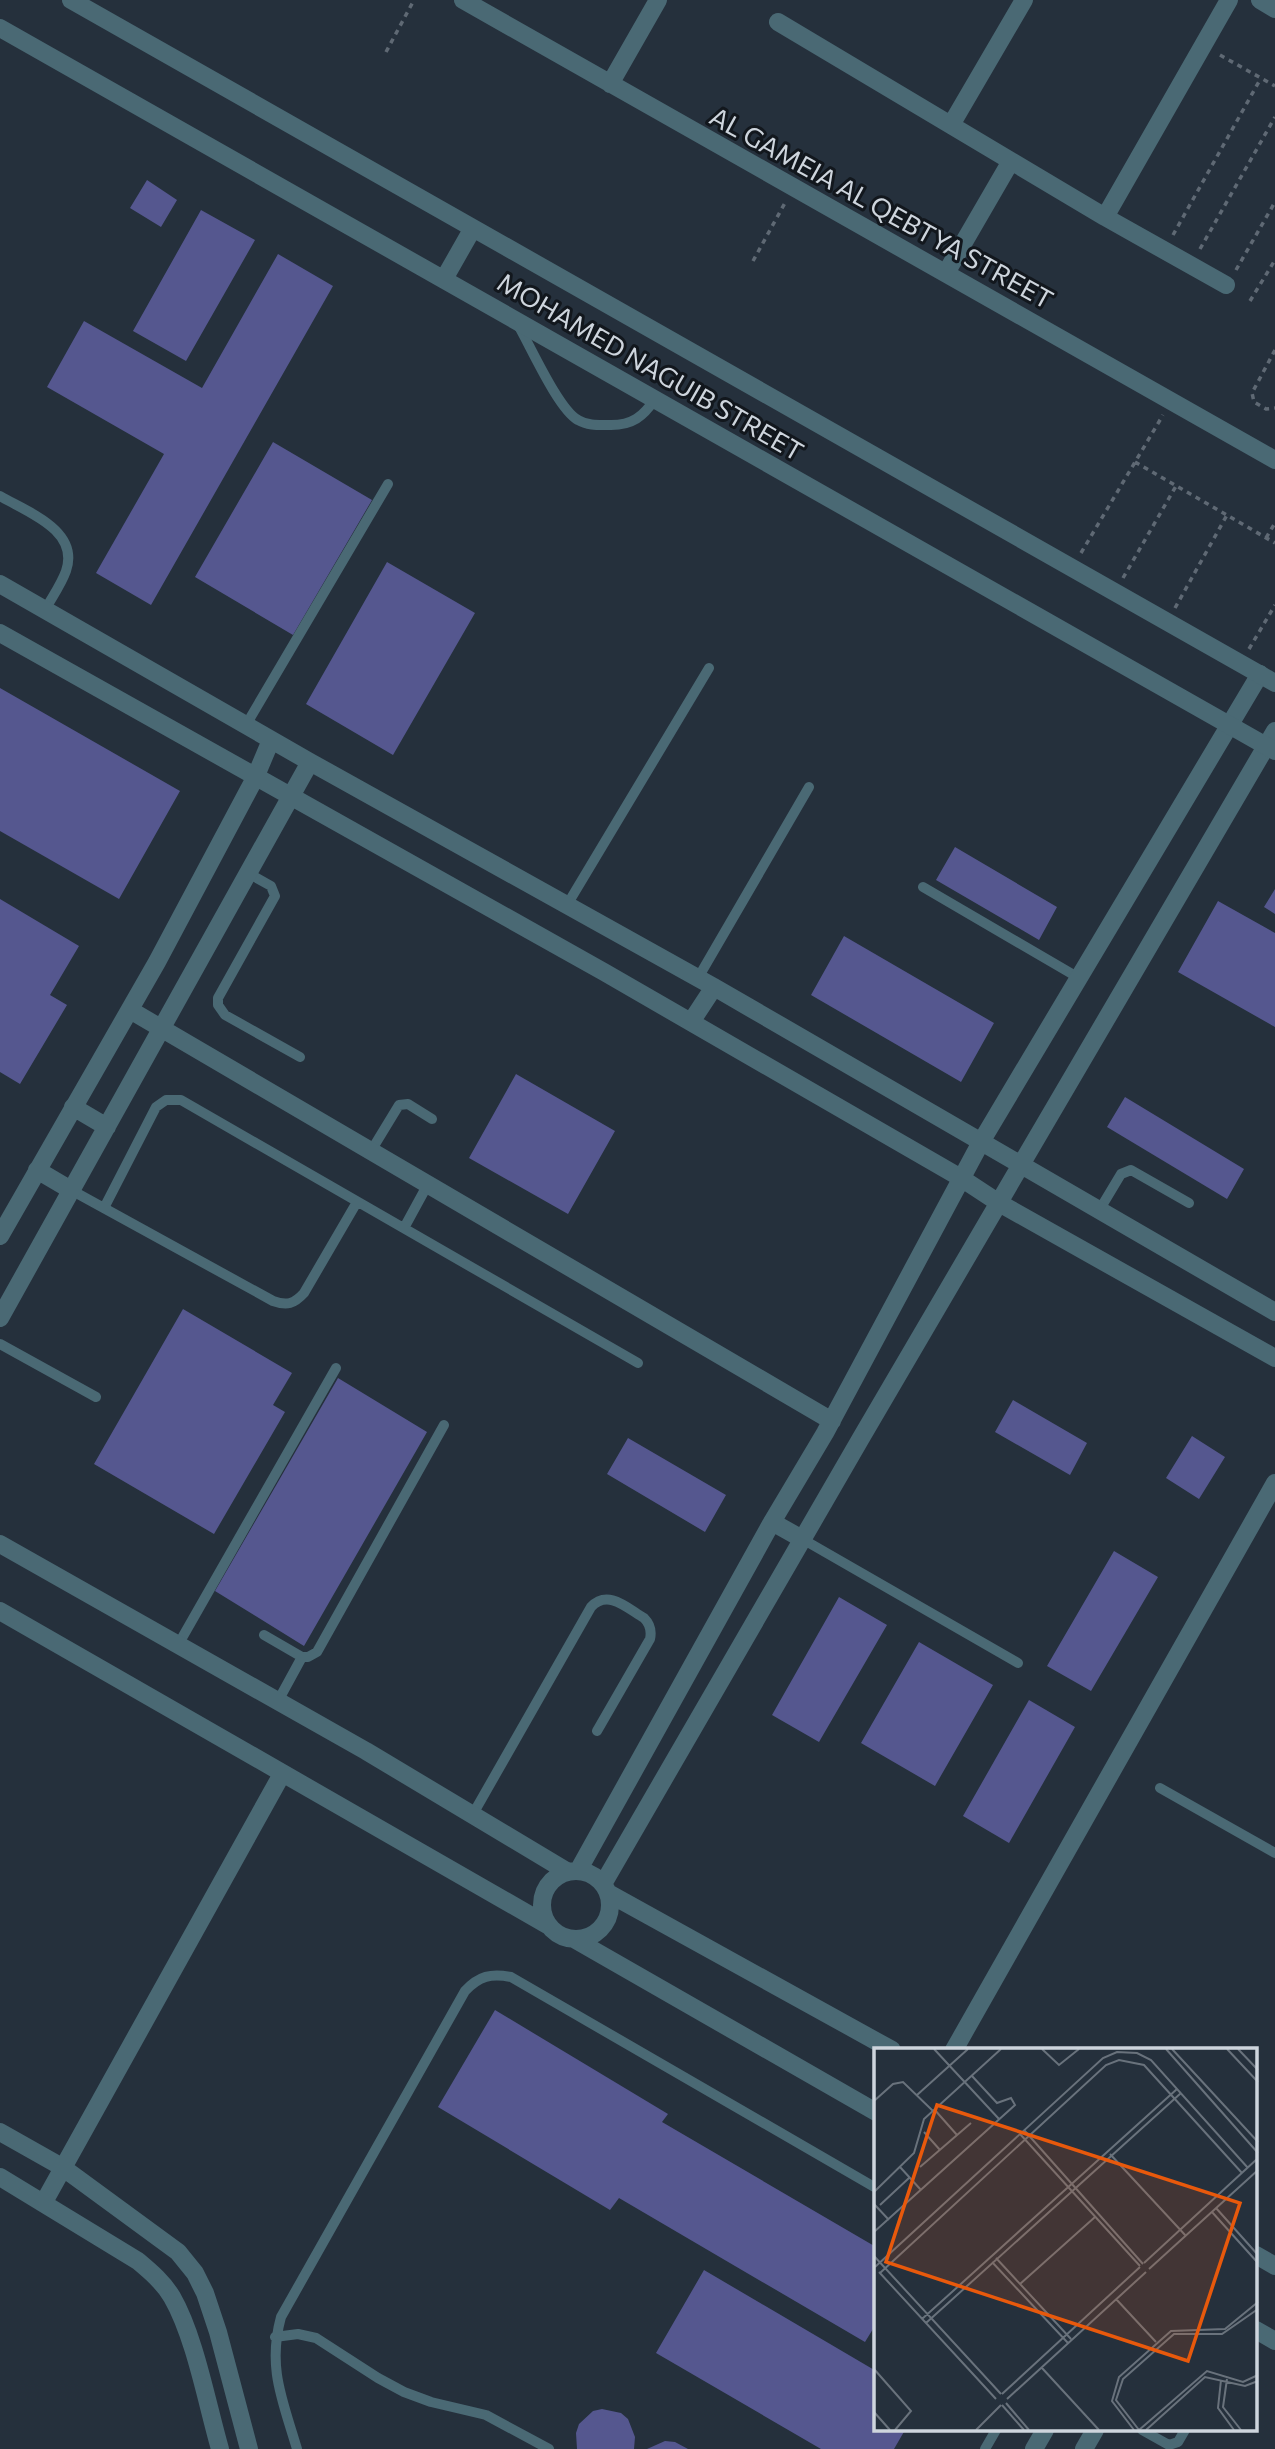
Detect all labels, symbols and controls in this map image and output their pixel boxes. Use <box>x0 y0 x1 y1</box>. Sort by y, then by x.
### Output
street label: AL GAMEIA AL QEBTYA STREET <box>705 100 1059 314</box>
street label: MOHAMED NAGUIB STREET <box>493 266 809 466</box>
inset map <box>874 2048 1258 2432</box>

